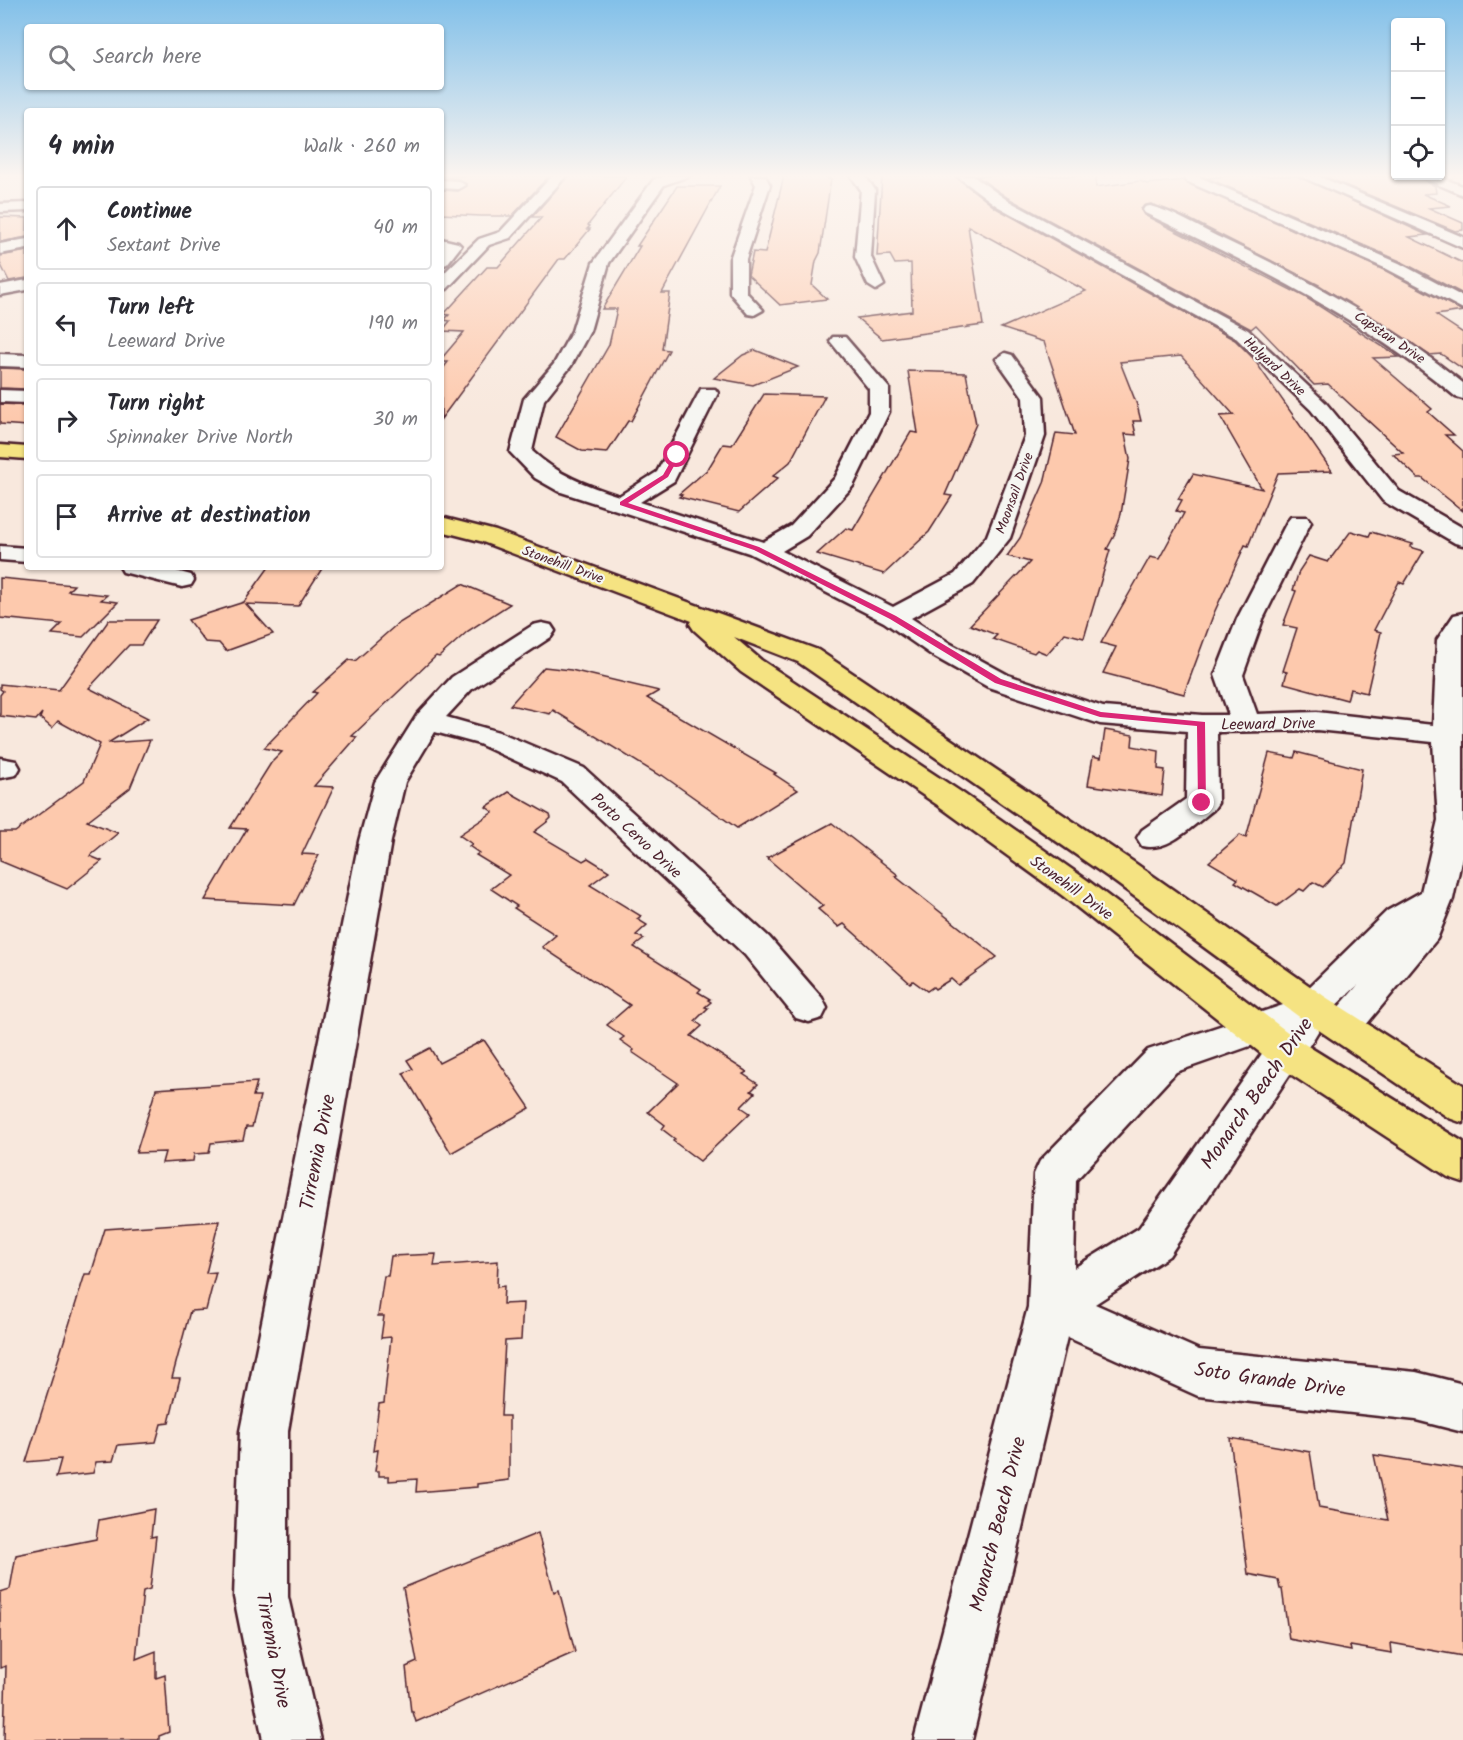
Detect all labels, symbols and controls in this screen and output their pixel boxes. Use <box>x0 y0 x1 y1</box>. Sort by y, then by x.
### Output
map controls <box>1391 18 1445 180</box>
button: + <box>1391 18 1445 72</box>
search box <box>24 24 444 90</box>
text: Search here <box>93 40 201 75</box>
icon: search <box>45 41 78 74</box>
button: − <box>1391 72 1445 126</box>
text: 4 min <box>48 126 115 168</box>
button: locate <box>1391 126 1445 180</box>
text: Walk · 260 m <box>303 131 420 163</box>
text: Continue <box>107 195 192 230</box>
icon: ahead <box>50 212 83 245</box>
text: 40 m <box>373 212 418 244</box>
text: Sextant Drive <box>107 230 220 262</box>
text: Turn left <box>107 291 194 326</box>
street label: Capstan Drive <box>1349 306 1430 370</box>
icon: left <box>50 308 83 341</box>
text: 190 m <box>368 308 418 340</box>
text: Leeward Drive <box>107 326 225 358</box>
street label: Halyard Drive <box>1238 332 1311 402</box>
text: Turn right <box>107 387 205 422</box>
icon: right <box>50 404 83 437</box>
text: 30 m <box>373 404 418 436</box>
text: Spinnaker Drive North <box>107 422 293 454</box>
route start <box>663 441 689 467</box>
street label: Moonsail Drive <box>990 449 1040 537</box>
text: Arrive at destination <box>107 499 310 534</box>
icon: arrive <box>50 500 83 533</box>
street label: Stonehill Drive <box>519 540 607 590</box>
street label: Leeward Drive <box>1221 711 1315 738</box>
street label: Porto Cervo Drive <box>585 787 687 885</box>
route end <box>1188 789 1214 815</box>
street label: Stonehill Drive <box>1024 849 1118 927</box>
street label: Monarch Beach Drive <box>1193 1011 1322 1177</box>
street label: Tirremia Drive <box>292 1092 346 1213</box>
street label: Soto Grande Drive <box>1192 1355 1347 1407</box>
street label: Monarch Beach Drive <box>962 1433 1036 1615</box>
street label: Tirremia Drive <box>245 1590 299 1711</box>

